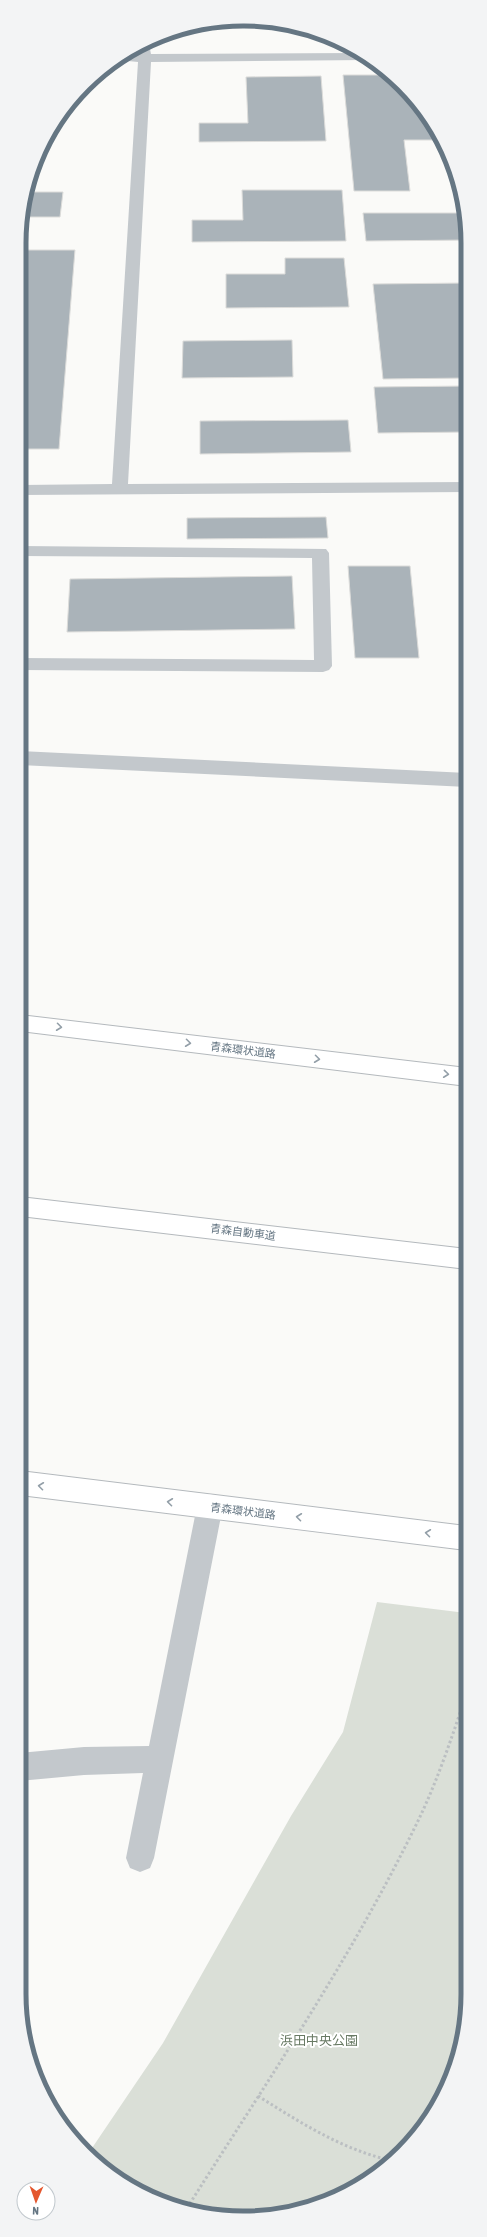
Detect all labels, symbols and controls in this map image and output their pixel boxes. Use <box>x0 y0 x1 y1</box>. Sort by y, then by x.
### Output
one-way arrow <box>56 1023 62 1032</box>
one-way arrow <box>185 1039 191 1048</box>
street label: 青森環状道路 <box>210 1040 276 1060</box>
one-way arrow <box>314 1054 320 1063</box>
one-way arrow <box>443 1070 449 1079</box>
street label: 青森自動車道 <box>210 1222 276 1242</box>
one-way arrow <box>38 1481 44 1490</box>
one-way arrow <box>167 1497 173 1506</box>
street label: 青森環状道路 <box>210 1501 276 1521</box>
one-way arrow <box>296 1513 302 1522</box>
one-way arrow <box>425 1529 431 1538</box>
park label: 浜田中央公園 <box>280 2033 358 2048</box>
north arrow <box>16 2181 56 2221</box>
text: N <box>32 2205 39 2217</box>

